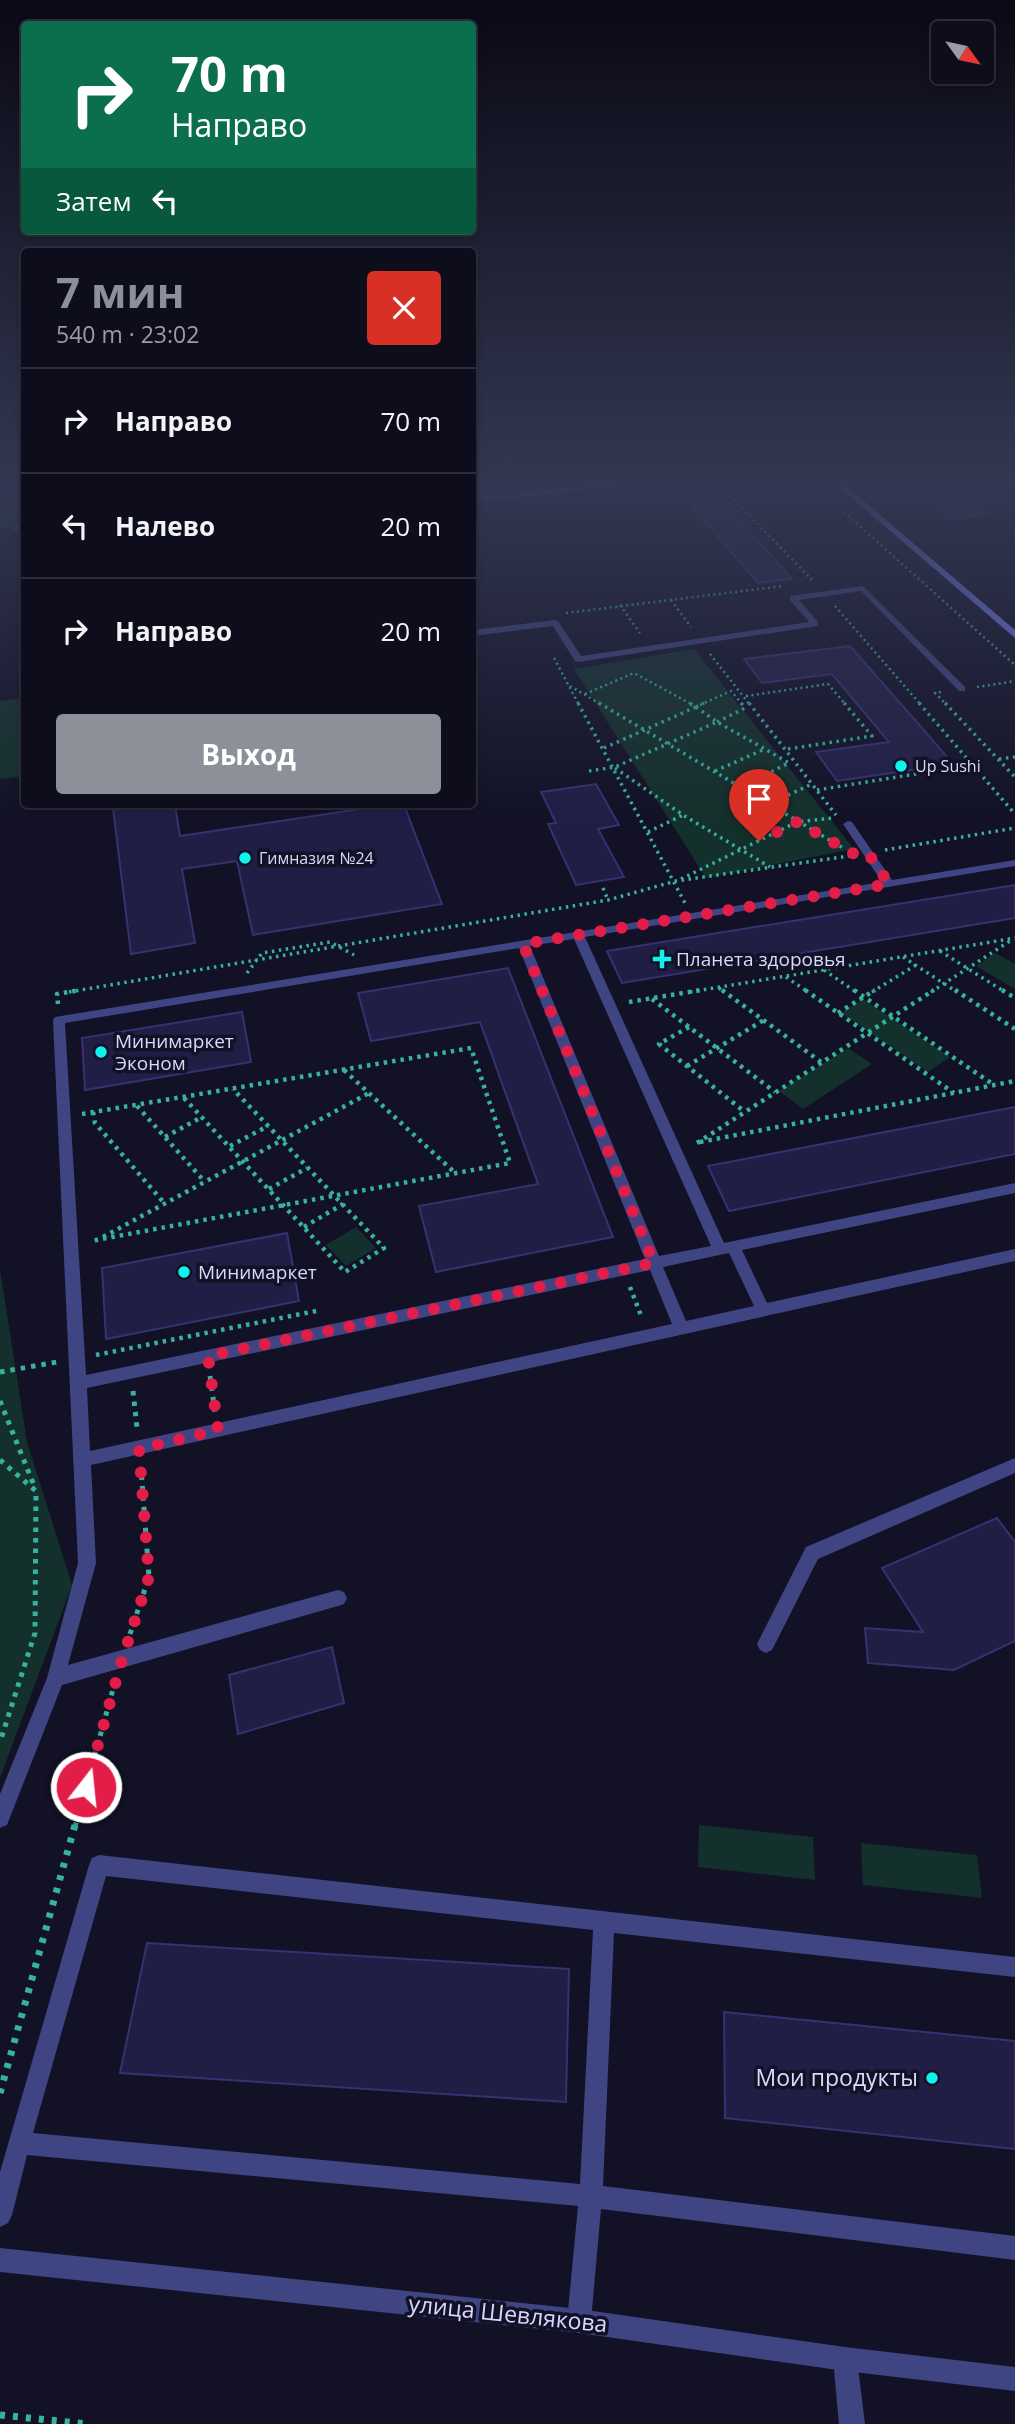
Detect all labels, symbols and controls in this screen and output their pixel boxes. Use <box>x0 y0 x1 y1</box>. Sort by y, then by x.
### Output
north arrow <box>931 21 994 84</box>
map controls <box>931 21 994 84</box>
text: 70 m <box>171 40 288 106</box>
icon: right <box>56 49 147 140</box>
text: Направо <box>171 103 307 146</box>
icon: left <box>146 182 184 220</box>
text: Затем <box>56 183 132 219</box>
text: 7 мин <box>56 263 184 320</box>
button: close <box>367 271 441 345</box>
text: 540 m · 23:02 <box>56 318 199 350</box>
icon: right <box>56 402 94 440</box>
text: Направо <box>115 403 232 439</box>
text: 70 m <box>380 403 441 439</box>
icon: left <box>56 507 94 545</box>
text: Налево <box>115 508 215 544</box>
text: 20 m <box>380 508 441 544</box>
icon: right <box>56 612 94 650</box>
text: Направо <box>115 613 232 649</box>
text: 20 m <box>380 613 441 649</box>
button: Выход <box>56 714 441 794</box>
place label: Up Sushi <box>915 755 981 777</box>
marker: Up Sushi <box>893 758 909 774</box>
pin <box>729 769 789 841</box>
icon: arrive <box>740 780 778 818</box>
place label: Гимназия №24 <box>259 847 374 869</box>
marker: Гимназия №24 <box>237 850 253 866</box>
place label: Планета здоровья <box>676 946 846 972</box>
marker: Планета здоровья <box>654 951 670 967</box>
place label: Минимаркет Эконом <box>115 1028 234 1076</box>
marker: Минимаркет Эконом <box>93 1044 109 1060</box>
place label: Минимаркет <box>198 1259 317 1285</box>
marker: Минимаркет <box>176 1264 192 1280</box>
position arrow <box>49 1750 123 1824</box>
place label: Мои продукты <box>756 2061 918 2093</box>
marker: Мои продукты <box>924 2070 940 2086</box>
street label: улица Шевлякова <box>407 2287 609 2339</box>

